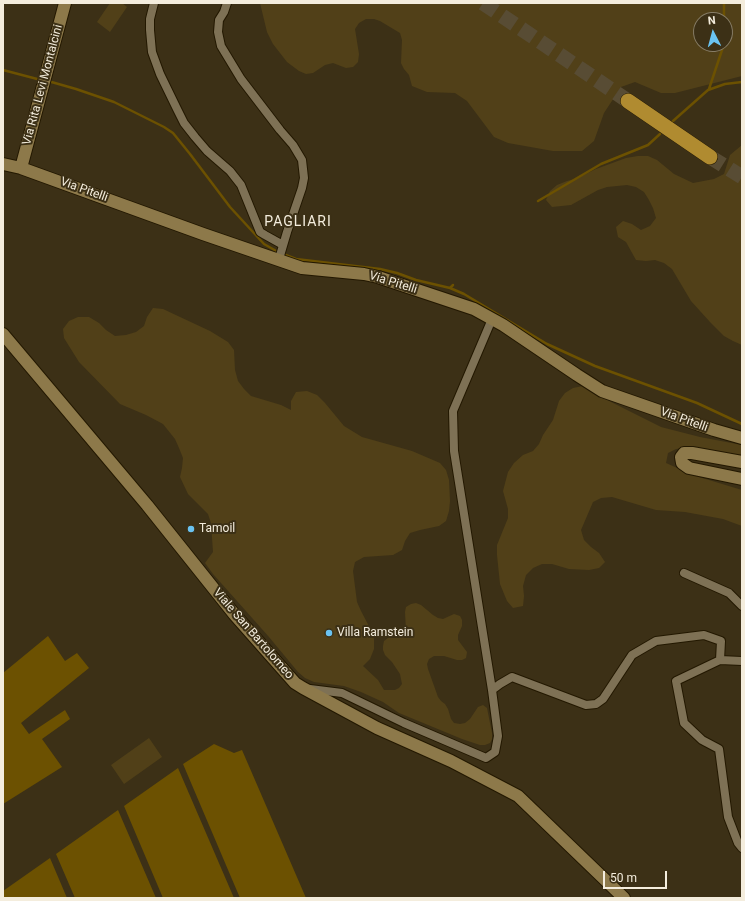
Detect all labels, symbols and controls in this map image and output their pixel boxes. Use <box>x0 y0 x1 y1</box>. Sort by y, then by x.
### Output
north arrow <box>693 12 733 52</box>
text: N <box>707 14 716 27</box>
street label: Via Rita Levi Montalcini <box>20 23 66 147</box>
street label: Via Pitelli <box>58 175 110 205</box>
district label: PAGLIARI <box>264 214 332 230</box>
street label: Via Pitelli <box>367 269 419 297</box>
street label: Via Pitelli <box>658 405 710 435</box>
place label: Tamoil <box>199 522 235 536</box>
marker: Tamoil <box>186 524 196 534</box>
street label: Viale San Bartolomeo <box>210 586 296 682</box>
place label: Villa Ramstein <box>337 626 413 640</box>
marker: Villa Ramstein <box>324 628 334 638</box>
scale bar <box>605 863 669 889</box>
text: 50 m <box>610 871 637 885</box>

